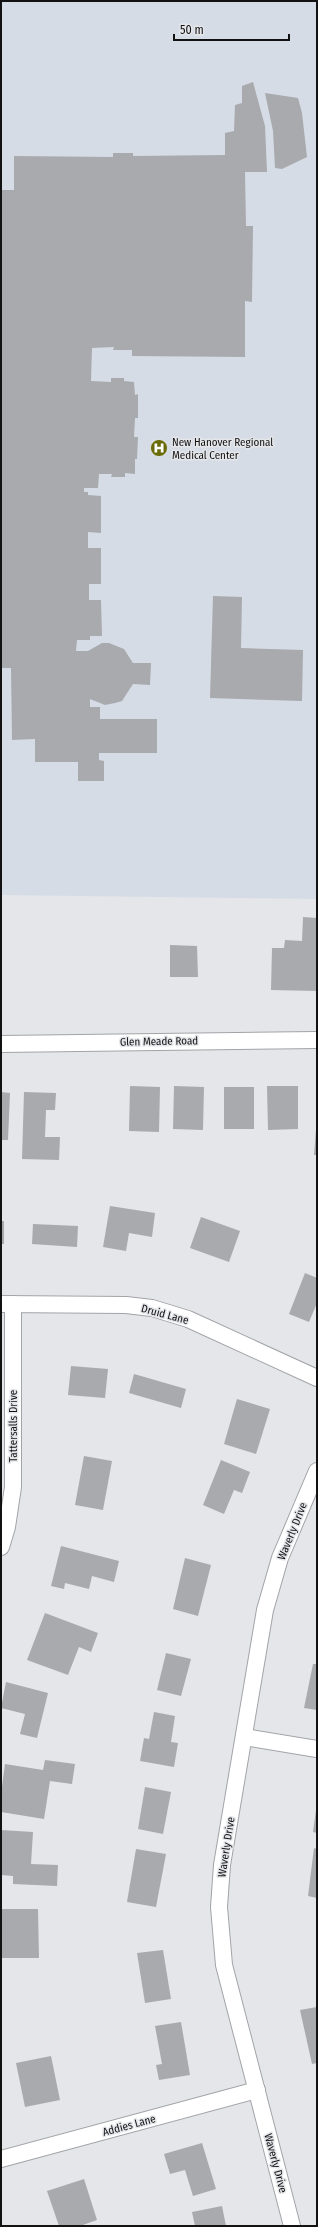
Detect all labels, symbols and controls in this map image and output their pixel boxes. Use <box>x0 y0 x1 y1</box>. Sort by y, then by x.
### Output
scale bar <box>174 16 289 42</box>
text: 50 m <box>180 23 204 37</box>
place label: New Hanover Regional Medical Center <box>172 436 273 462</box>
hospital icon: New Hanover Regional Medical Center <box>149 438 169 458</box>
street label: Glen Meade Road <box>120 1034 198 1049</box>
street label: Druid Lane <box>140 1302 190 1327</box>
street label: Tattersalls Drive <box>7 1390 20 1462</box>
street label: Waverly Drive <box>275 1501 310 1562</box>
street label: Waverly Drive <box>215 1816 238 1878</box>
street label: Addies Lane <box>101 2112 157 2139</box>
street label: Waverly Drive <box>261 2132 290 2194</box>

